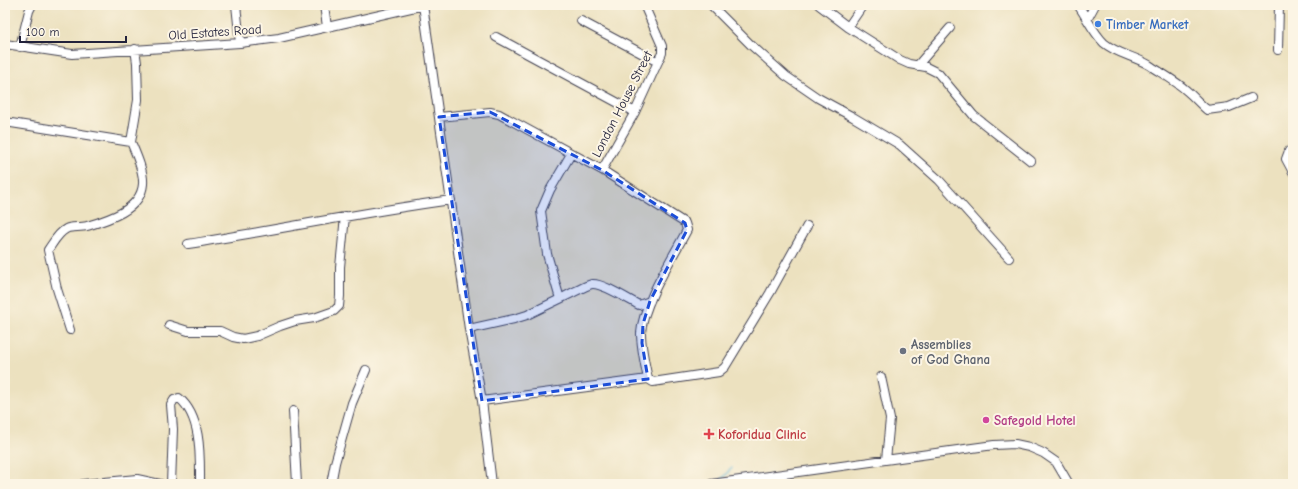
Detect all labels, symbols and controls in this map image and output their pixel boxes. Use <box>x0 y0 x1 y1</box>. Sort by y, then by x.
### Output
place label: Timber Market <box>1106 17 1189 32</box>
scale bar <box>20 18 126 44</box>
marker: Timber Market <box>1093 19 1103 29</box>
street label: Old Estates Road <box>168 21 262 43</box>
text: 100 m <box>26 25 59 39</box>
street label: London House Street <box>589 47 656 160</box>
place label: Assemblies of God Ghana <box>911 337 990 367</box>
marker: Assemblies of God Ghana <box>898 346 908 356</box>
place label: Safegold Hotel <box>994 413 1076 428</box>
marker: Safegold Hotel <box>981 415 991 425</box>
place label: Koforidua Clinic <box>718 427 806 442</box>
marker: Koforidua Clinic <box>703 428 715 440</box>

